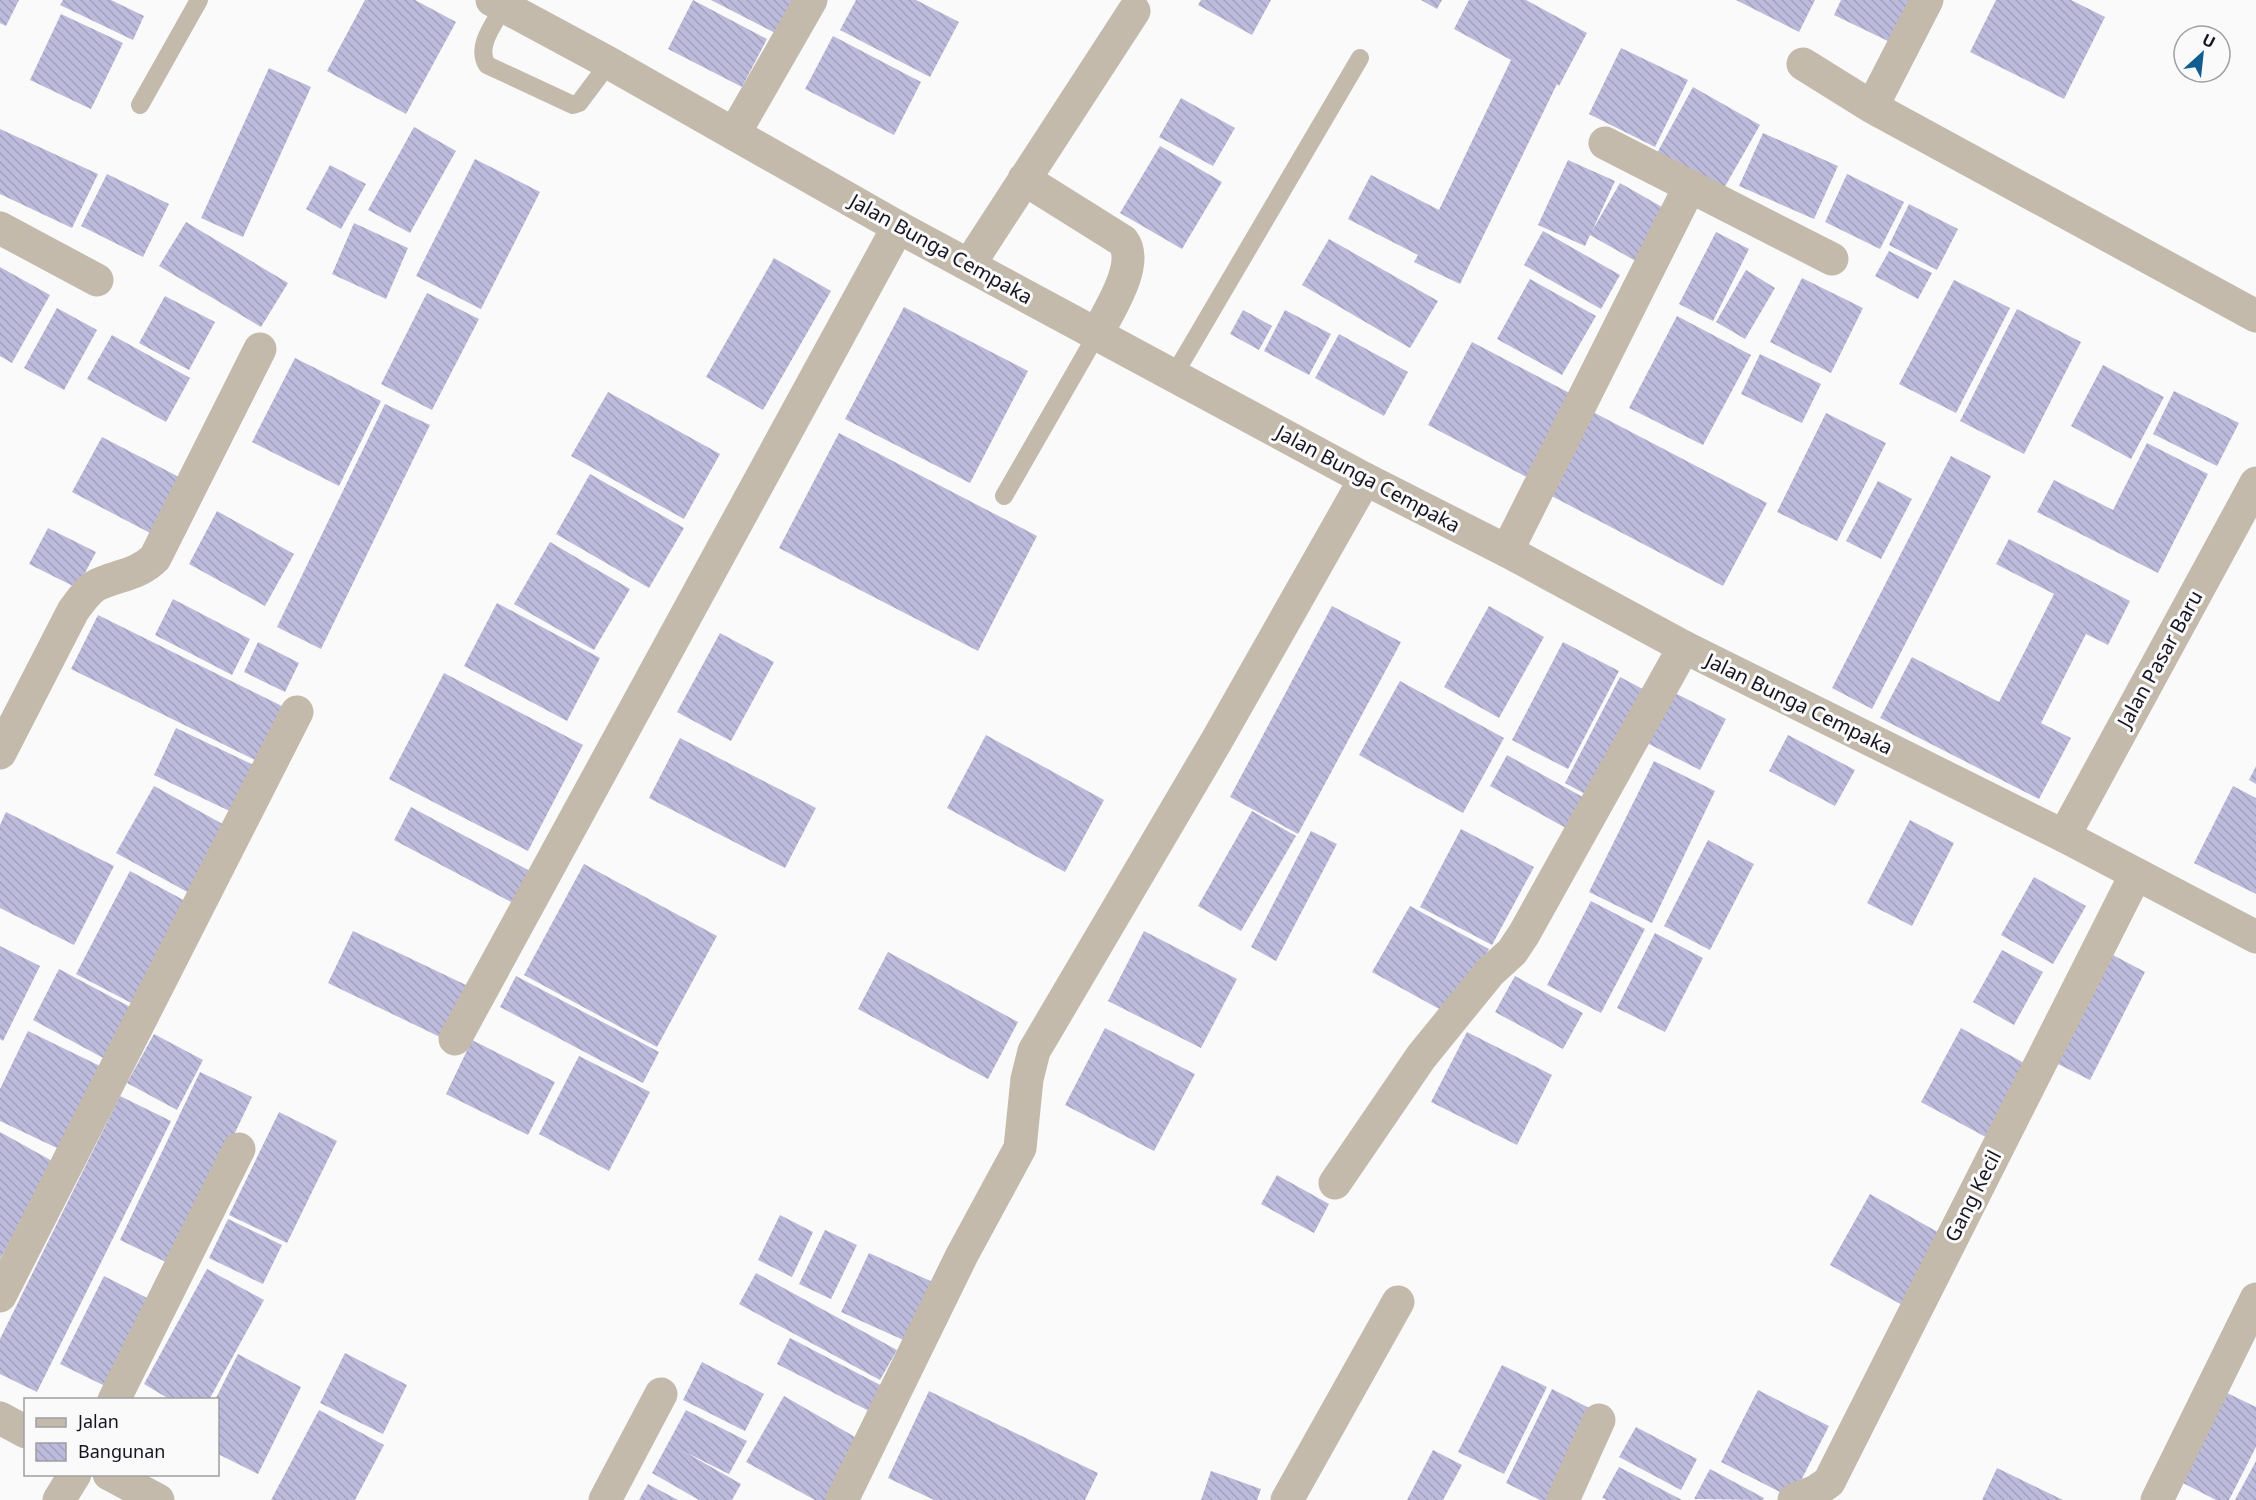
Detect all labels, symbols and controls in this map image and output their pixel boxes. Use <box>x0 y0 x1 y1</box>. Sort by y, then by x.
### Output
north arrow <box>2172 24 2232 84</box>
text: U <box>2198 28 2219 53</box>
street label: Jalan Bunga Cempaka <box>843 186 1037 310</box>
street label: Jalan Bunga Cempaka <box>1270 418 1465 539</box>
street label: Jalan Pasar Baru <box>2110 585 2208 734</box>
street label: Jalan Bunga Cempaka <box>1699 646 1897 761</box>
street label: Gang Kecil <box>1938 1145 2007 1246</box>
legend <box>24 1398 219 1476</box>
text: Jalan <box>76 1409 119 1433</box>
text: Bangunan <box>78 1439 165 1463</box>

